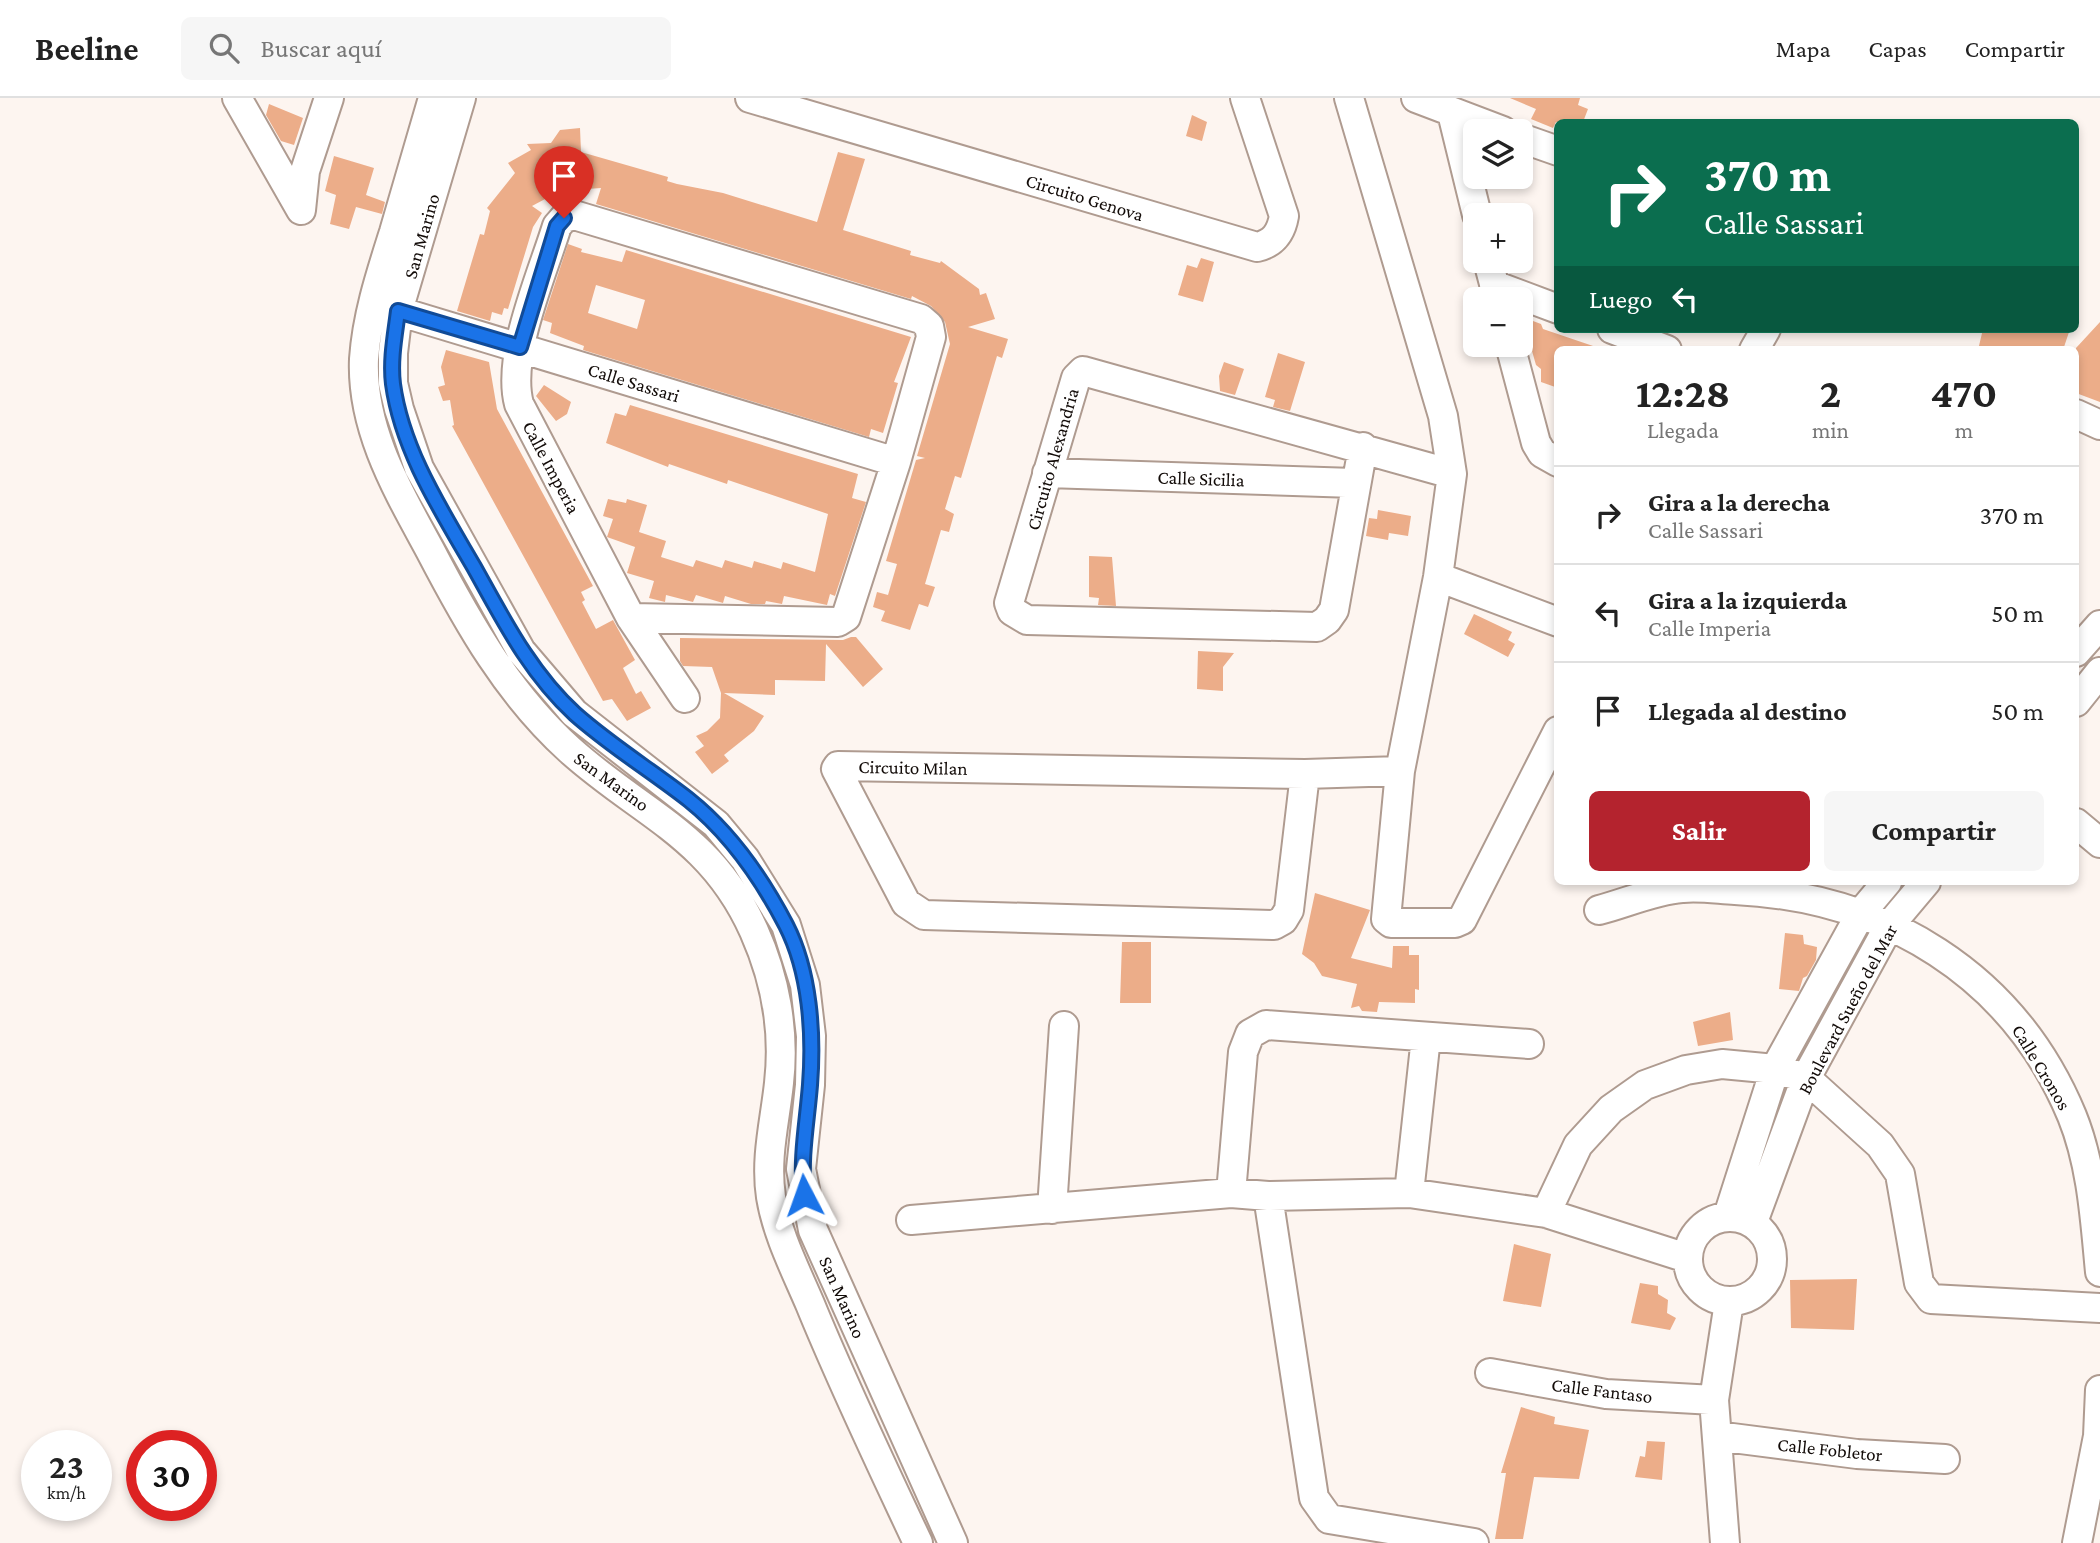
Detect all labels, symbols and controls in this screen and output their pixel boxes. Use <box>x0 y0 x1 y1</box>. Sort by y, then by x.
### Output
search box <box>181 17 671 80</box>
icon: search <box>205 29 243 67</box>
text: Beeline <box>35 30 139 67</box>
text: Buscar aquí <box>261 34 382 63</box>
text: Mapa <box>1776 35 1831 62</box>
text: Capas <box>1869 35 1927 62</box>
text: Compartir <box>1965 35 2065 62</box>
map controls <box>1463 119 1533 357</box>
button: layers <box>1463 119 1533 189</box>
pin <box>534 146 594 218</box>
icon: right <box>1589 147 1680 238</box>
text: 370 m <box>1704 147 1831 202</box>
icon: arrive <box>545 157 583 195</box>
street label: Circuito Genova <box>1023 170 1146 225</box>
street label: San Marino <box>399 191 444 281</box>
button: + <box>1463 203 1533 273</box>
text: Calle Sassari <box>1704 205 1864 241</box>
icon: left <box>1666 280 1704 318</box>
text: Luego <box>1589 285 1652 314</box>
button: − <box>1463 287 1533 357</box>
street label: Calle Sassari <box>585 359 682 406</box>
text: 12:28 <box>1636 369 1730 416</box>
text: 2 <box>1820 369 1841 416</box>
text: 470 <box>1930 369 1997 416</box>
street label: Circuito Alexandria <box>1022 385 1083 533</box>
street label: Calle Imperia <box>518 417 585 517</box>
text: Llegada <box>1647 417 1719 443</box>
text: min <box>1812 417 1849 443</box>
text: m <box>1955 417 1973 443</box>
street label: Calle Sicilia <box>1157 466 1245 491</box>
text: Gira a la derecha <box>1648 488 1830 517</box>
icon: right <box>1589 496 1627 534</box>
text: 370 m <box>1980 501 2044 530</box>
text: Calle Sassari <box>1648 517 1763 543</box>
text: Gira a la izquierda <box>1648 586 1847 615</box>
icon: left <box>1589 594 1627 632</box>
text: 50 m <box>1991 599 2044 628</box>
text: Calle Imperia <box>1648 615 1771 641</box>
icon: arrive <box>1589 692 1627 730</box>
text: Llegada al destino <box>1648 697 1847 726</box>
text: 50 m <box>1991 697 2044 726</box>
street label: San Marino <box>570 747 653 816</box>
street label: Circuito Milan <box>858 756 968 779</box>
button: Salir <box>1589 791 1810 871</box>
button: Compartir <box>1824 791 2044 871</box>
street label: Boulevard Sueño del Mar <box>1794 921 1901 1098</box>
street label: Calle Cronos <box>2008 1021 2075 1114</box>
position arrow <box>767 1158 841 1232</box>
street label: San Marino <box>815 1253 870 1341</box>
street label: Calle Fantaso <box>1550 1374 1654 1407</box>
speed limit sign: 30 <box>126 1430 217 1521</box>
street label: Calle Fobletor <box>1776 1434 1884 1465</box>
text: 23 <box>49 1447 84 1486</box>
text: km/h <box>47 1483 86 1503</box>

